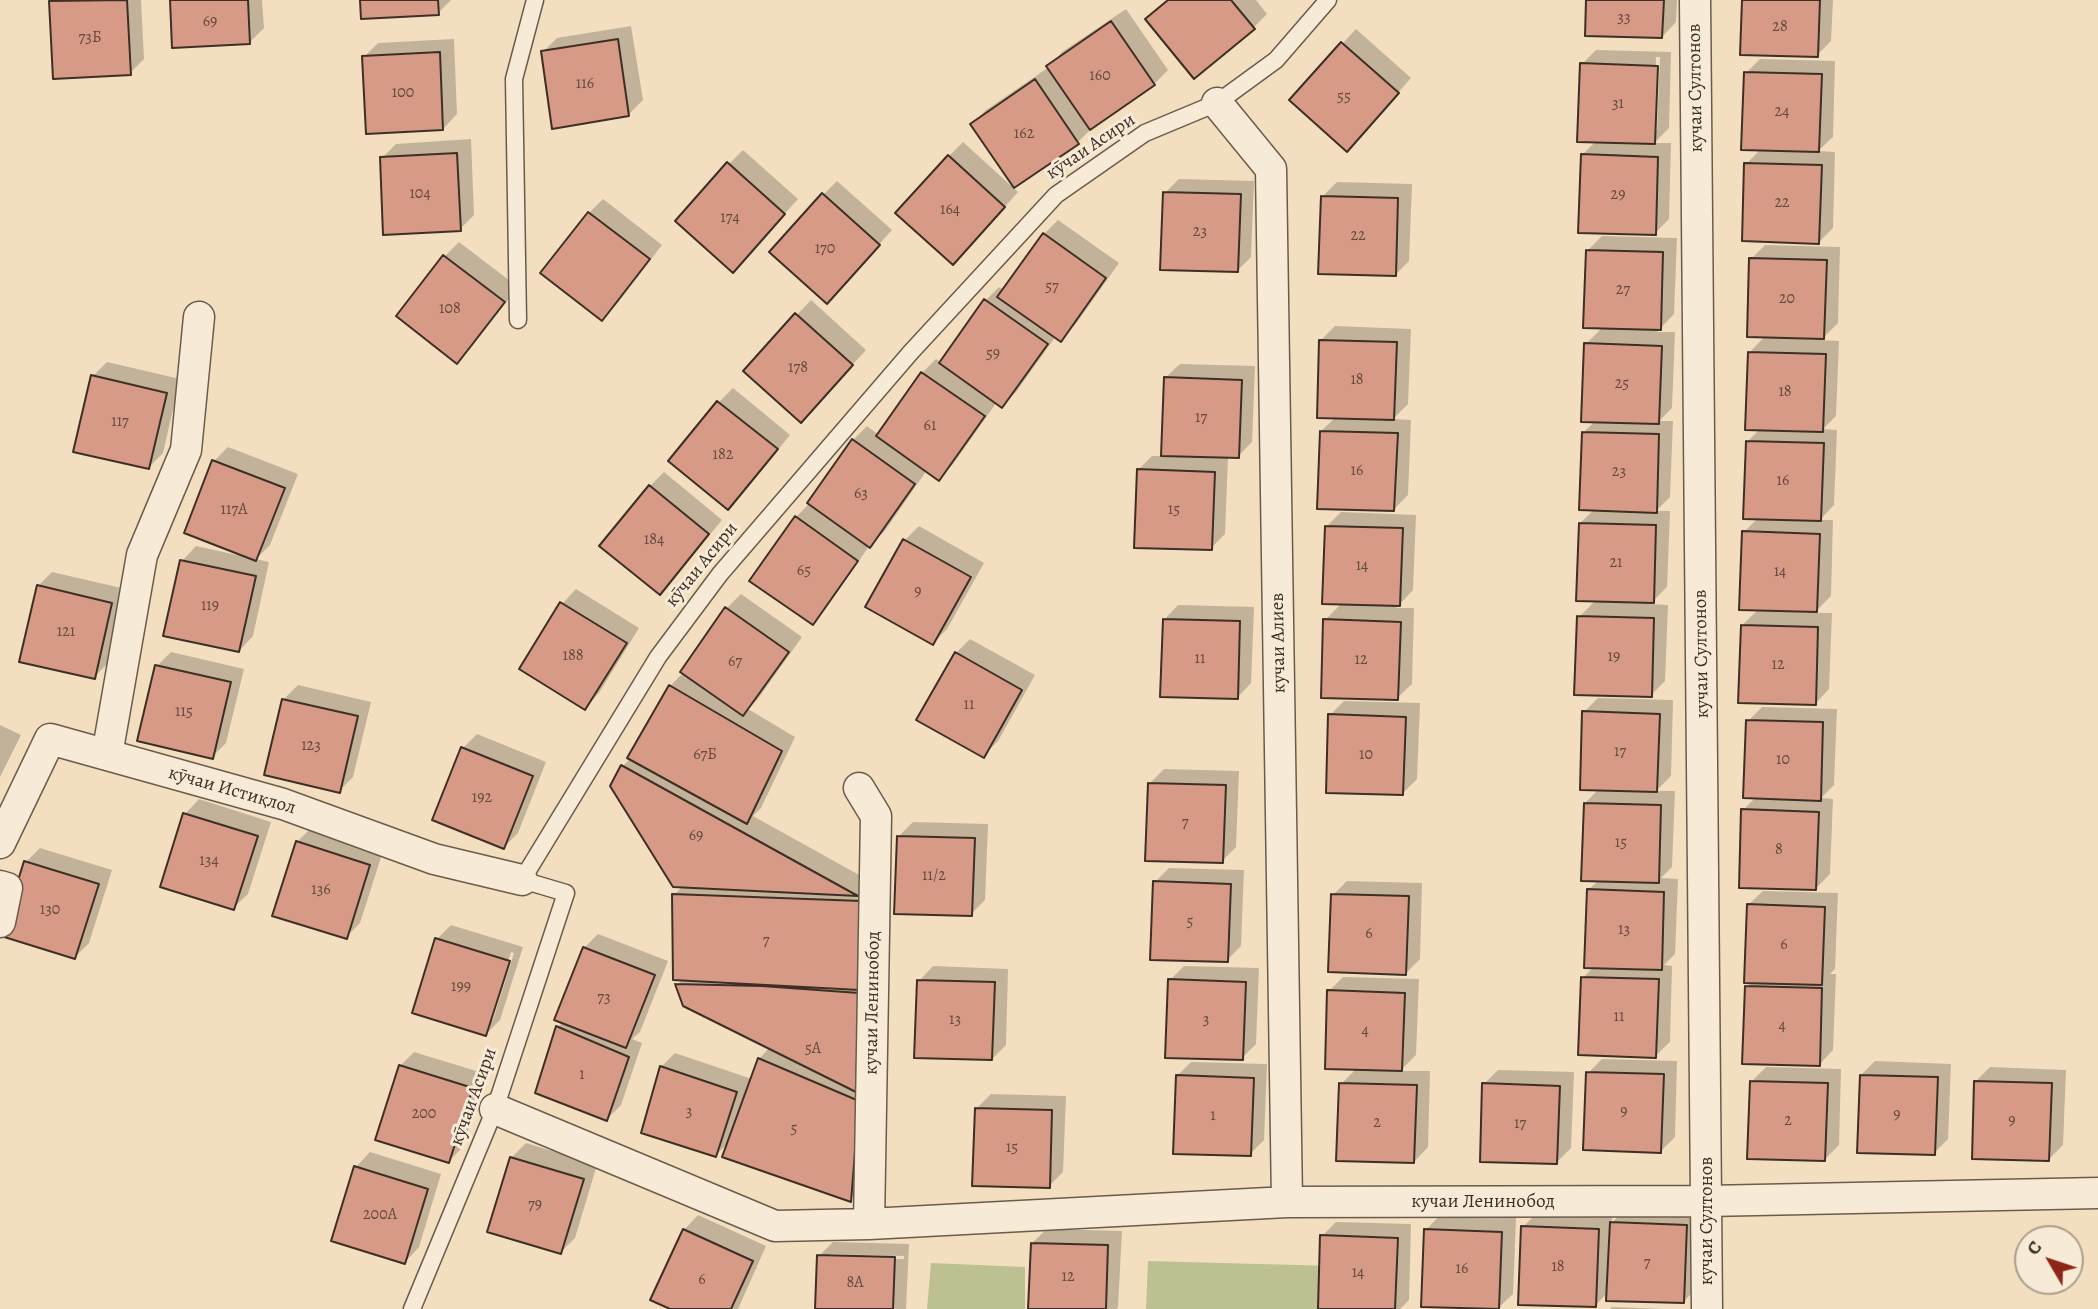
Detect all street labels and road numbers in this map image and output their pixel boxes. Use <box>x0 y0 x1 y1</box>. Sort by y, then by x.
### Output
street label: кучаи Султонов <box>1683 23 1709 153</box>
street label: кӯчаи Асири <box>1042 109 1140 185</box>
street label: кӯчаи Асири <box>661 518 743 612</box>
street label: кучаи Султонов <box>1689 589 1715 719</box>
street label: кучаи Алиев <box>1267 593 1291 693</box>
street label: кӯчаи Истиқлол <box>166 762 298 820</box>
street label: кучаи Ленинобод <box>860 931 886 1075</box>
street label: кӯчаи Асири <box>446 1045 502 1149</box>
street label: кучаи Султонов <box>1696 1157 1718 1285</box>
street label: кучаи Ленинобод <box>1411 1191 1555 1213</box>

